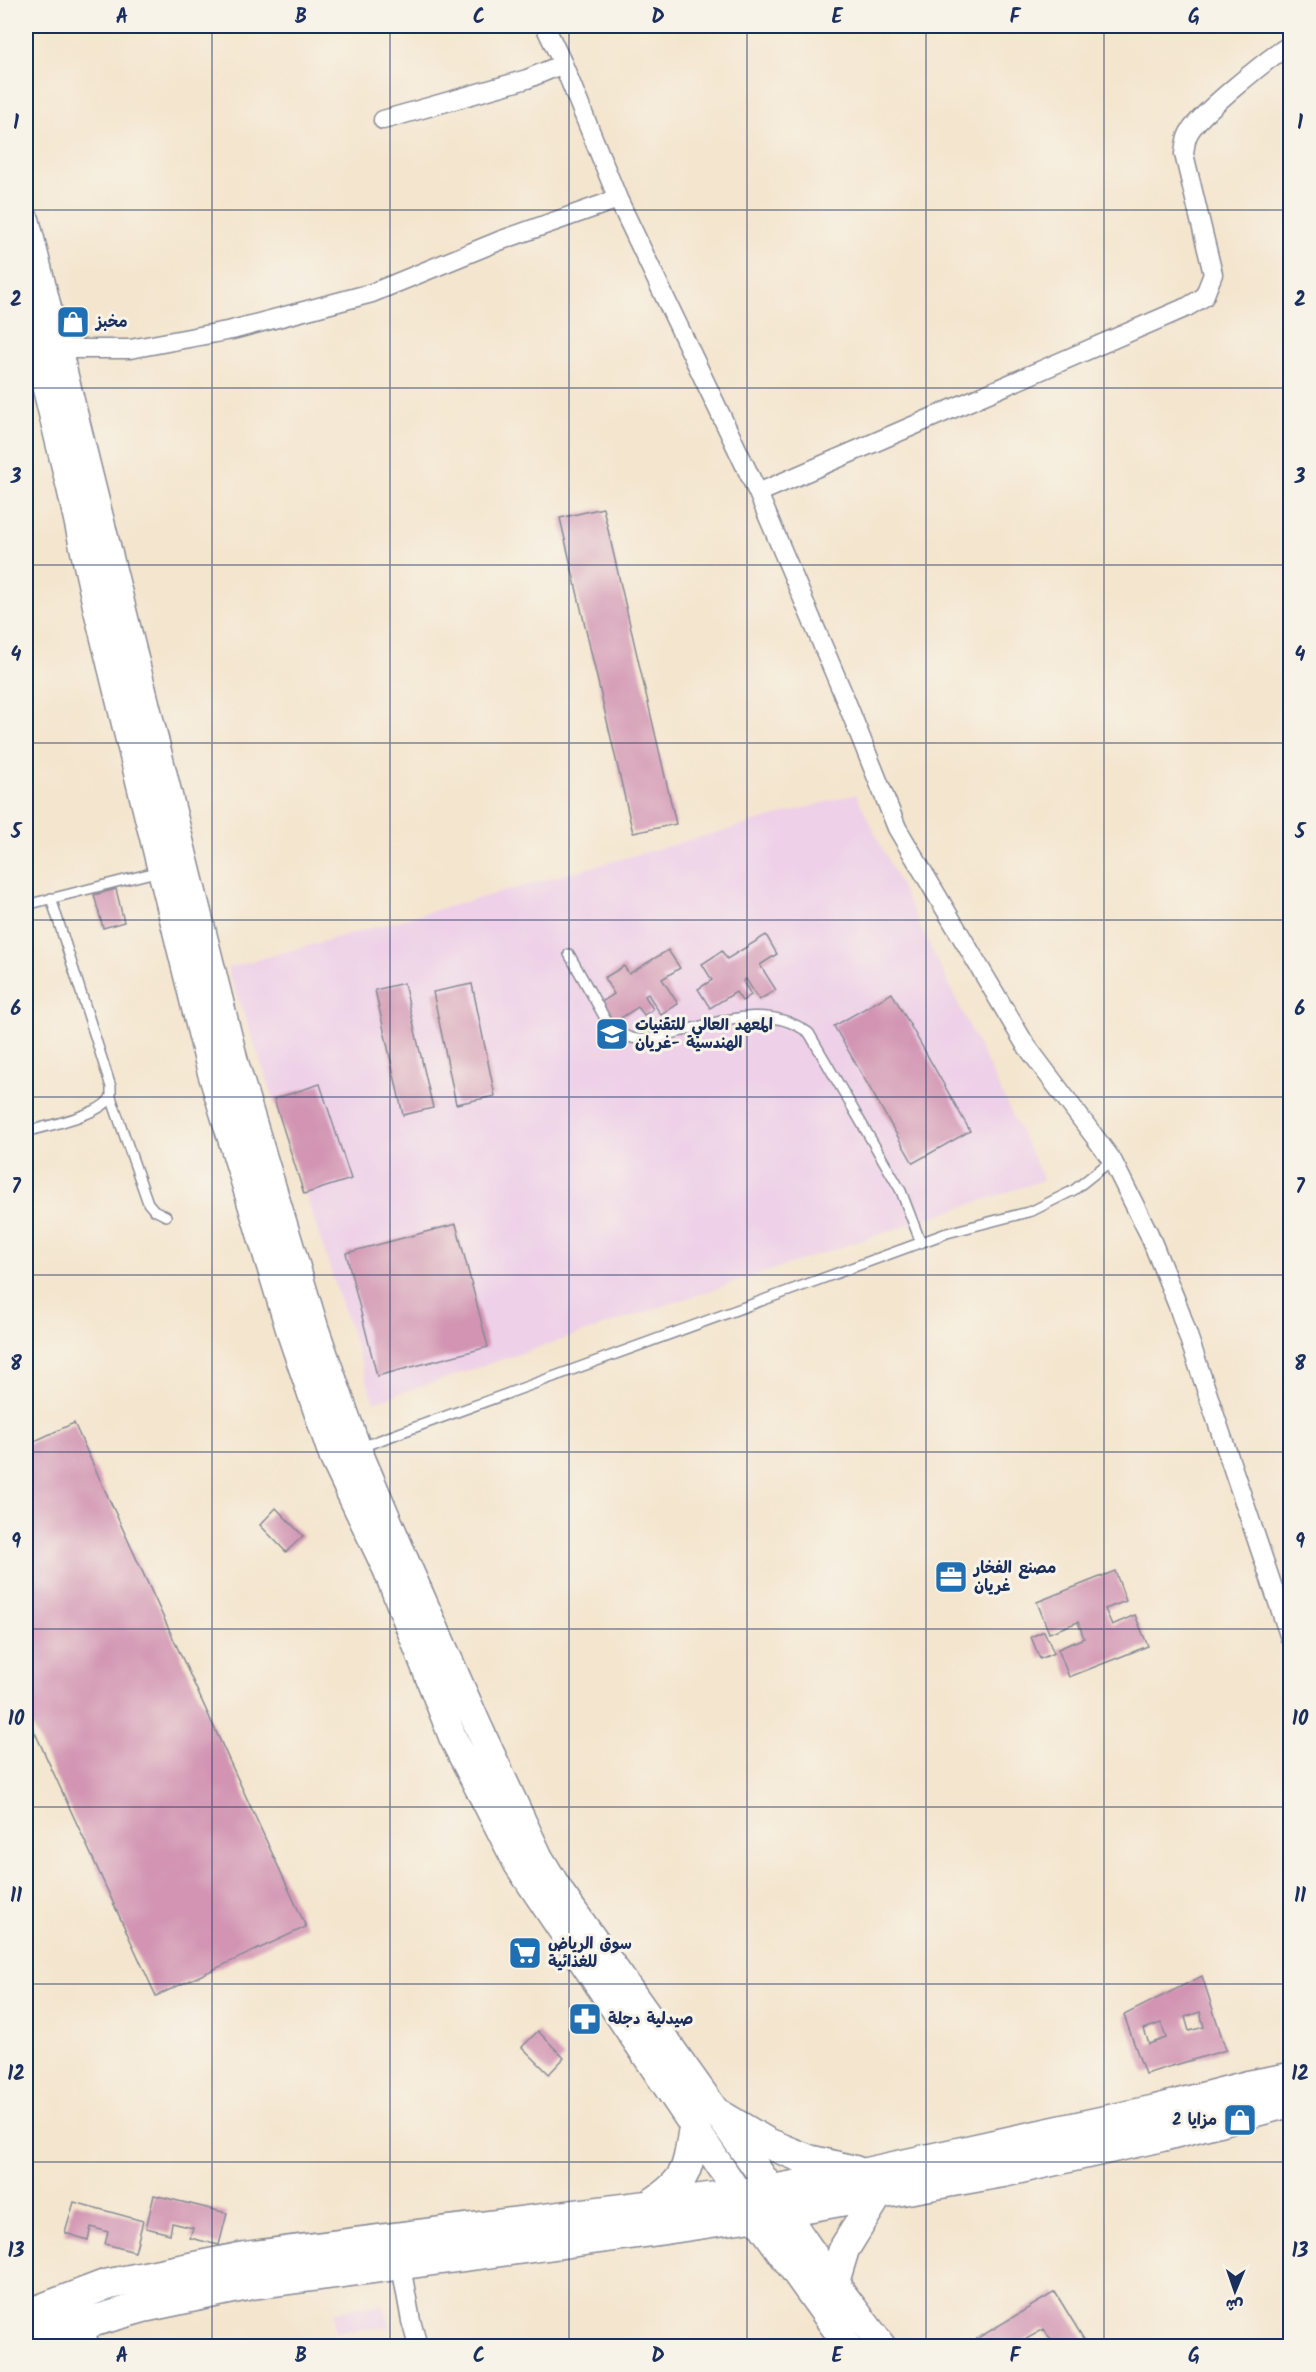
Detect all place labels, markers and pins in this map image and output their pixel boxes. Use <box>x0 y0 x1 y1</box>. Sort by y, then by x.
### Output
shop icon: مخبز <box>55 304 91 340</box>
place label: مخبز <box>94 310 128 335</box>
place label: المعهد العالي للتقنيات الهندسية -غريان <box>635 1013 773 1056</box>
school or university icon: المعهد العالي للتقنيات الهندسية -غريان <box>594 1016 630 1052</box>
place label: مصنع الفخار غريان <box>972 1556 1056 1599</box>
office icon: مصنع الفخار غريان <box>933 1559 969 1595</box>
place label: سوق الرياض للغذائية <box>548 1932 632 1975</box>
supermarket icon: سوق الرياض للغذائية <box>507 1935 543 1971</box>
pharmacy icon: صيدلية دجلة <box>567 2001 603 2037</box>
place label: صيدلية دجلة <box>608 2007 693 2032</box>
shop icon: مزايا 2 <box>1222 2102 1258 2138</box>
place label: مزايا 2 <box>1172 2108 1217 2133</box>

